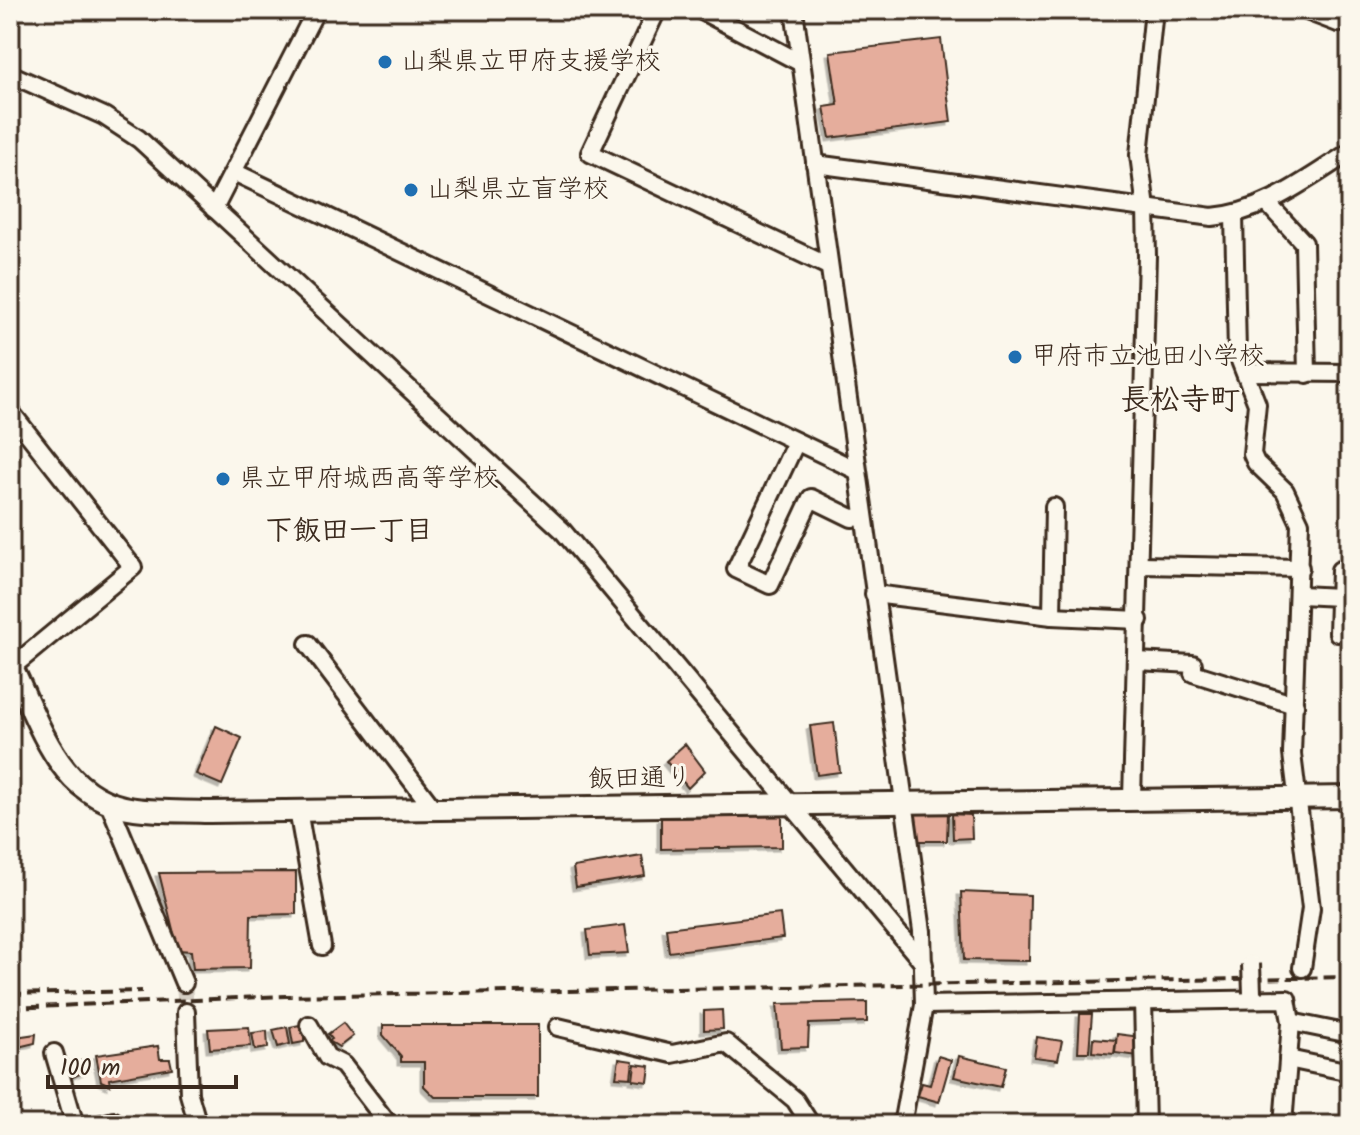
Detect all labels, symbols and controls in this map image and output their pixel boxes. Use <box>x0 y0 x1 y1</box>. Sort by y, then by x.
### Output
place label: 山梨県立甲府支援学校 <box>401 41 661 83</box>
marker: 山梨県立甲府支援学校 <box>376 53 394 71</box>
place label: 山梨県立盲学校 <box>427 169 609 211</box>
marker: 山梨県立盲学校 <box>402 181 420 199</box>
place label: 甲府市立池田小学校 <box>1031 336 1265 378</box>
marker: 甲府市立池田小学校 <box>1006 348 1024 366</box>
district label: 長松寺町 <box>1120 377 1240 425</box>
place label: 県立甲府城西高等学校 <box>239 458 499 500</box>
marker: 県立甲府城西高等学校 <box>214 470 232 488</box>
district label: 下飯田一丁目 <box>265 509 433 554</box>
street label: 飯田通り <box>588 757 692 801</box>
scale bar <box>48 1039 236 1089</box>
text: 100 m <box>60 1049 120 1088</box>

